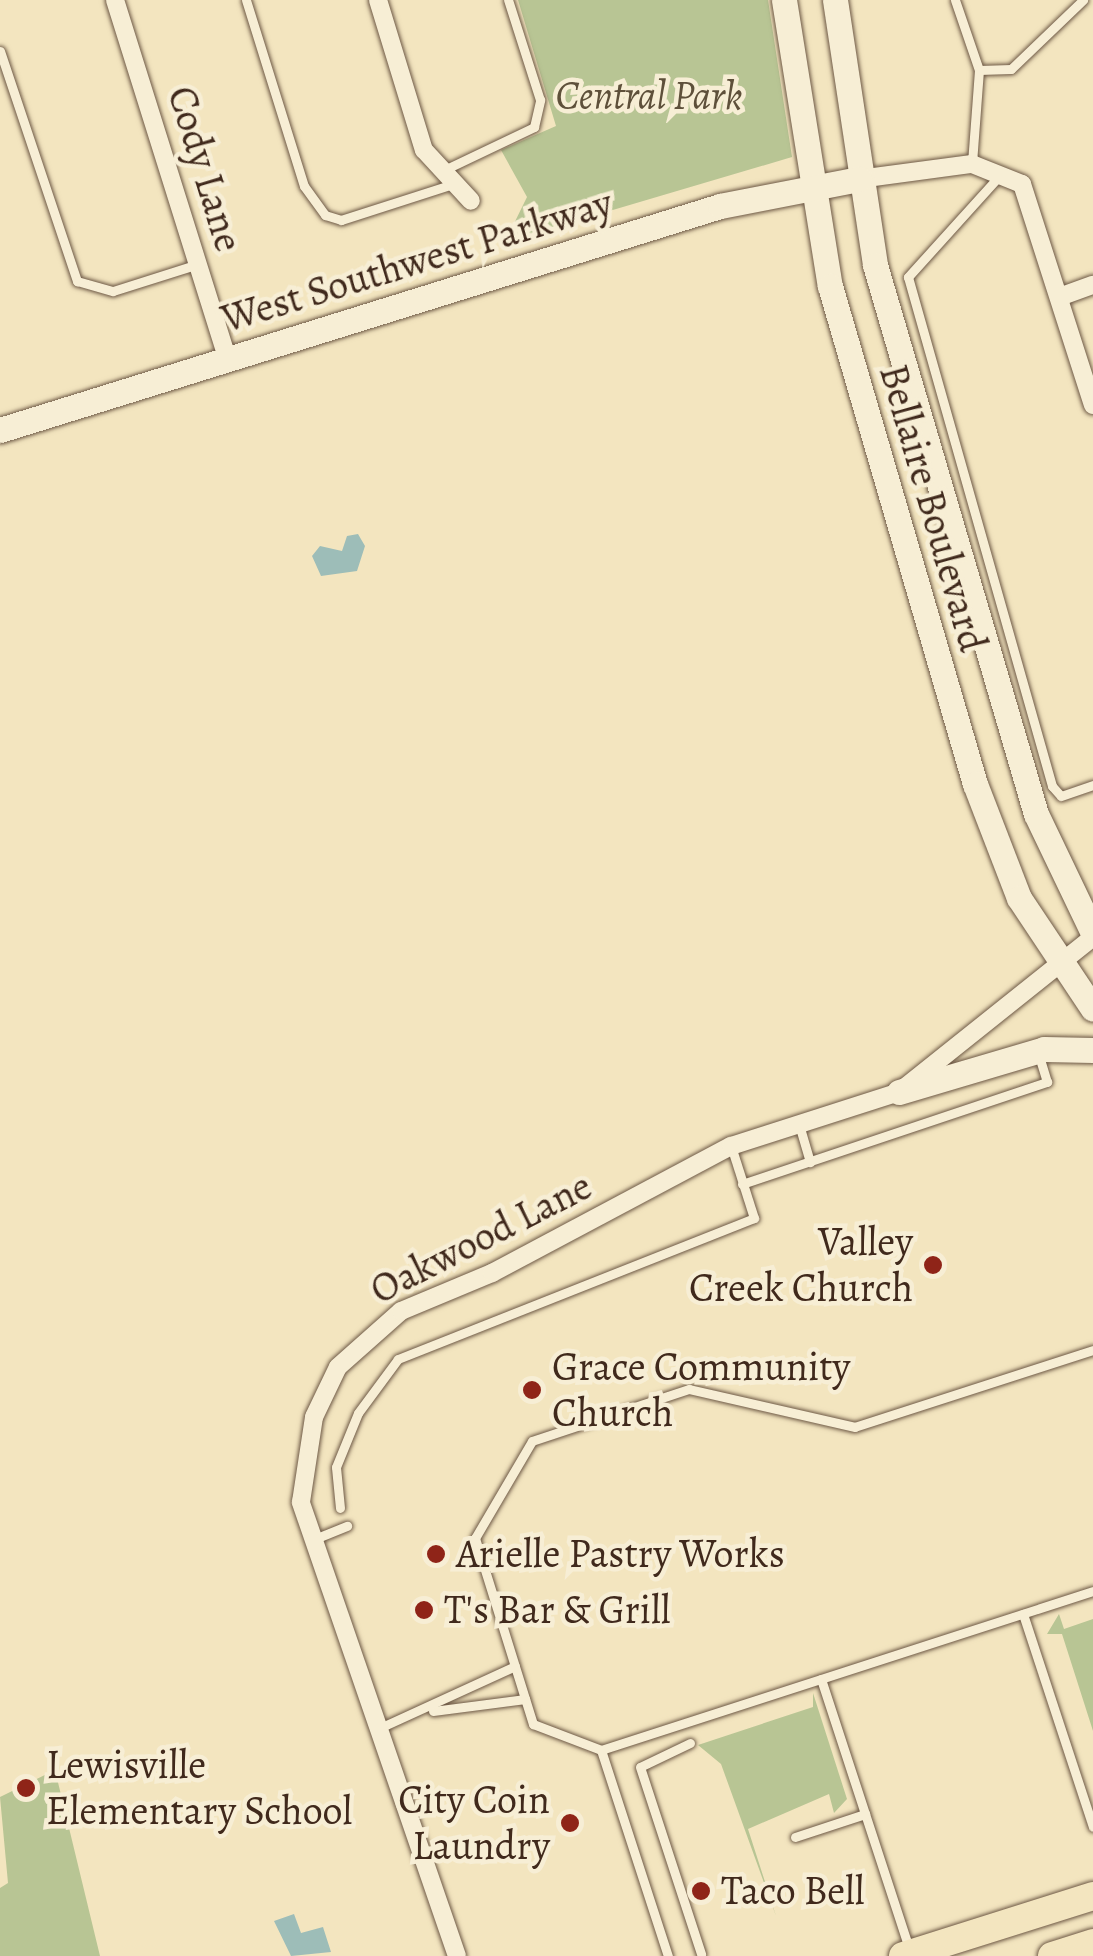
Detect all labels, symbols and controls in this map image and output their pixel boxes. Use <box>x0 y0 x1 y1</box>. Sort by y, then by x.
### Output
park label: Central Park <box>556 72 742 120</box>
street label: Cody Lane <box>157 81 253 257</box>
street label: West Southwest Parkway <box>216 179 618 343</box>
street label: Bellaire Boulevard <box>869 359 997 657</box>
street label: Oakwood Lane <box>362 1162 600 1314</box>
place label: Valley Creek Church <box>689 1218 913 1312</box>
marker: Valley Creek Church <box>922 1254 944 1276</box>
place label: Grace Community Church <box>552 1343 850 1437</box>
marker: Grace Community Church <box>521 1379 543 1401</box>
place label: Arielle Pastry Works <box>456 1530 785 1578</box>
marker: Arielle Pastry Works <box>425 1543 447 1565</box>
place label: T's Bar & Grill <box>444 1586 671 1634</box>
marker: T's Bar & Grill <box>413 1599 435 1621</box>
place label: Lewisville Elementary School <box>46 1741 352 1835</box>
place label: City Coin Laundry <box>398 1776 550 1870</box>
marker: Lewisville Elementary School <box>15 1777 37 1799</box>
marker: City Coin Laundry <box>559 1812 581 1834</box>
place label: Taco Bell <box>721 1867 865 1915</box>
marker: Taco Bell <box>690 1880 712 1902</box>

